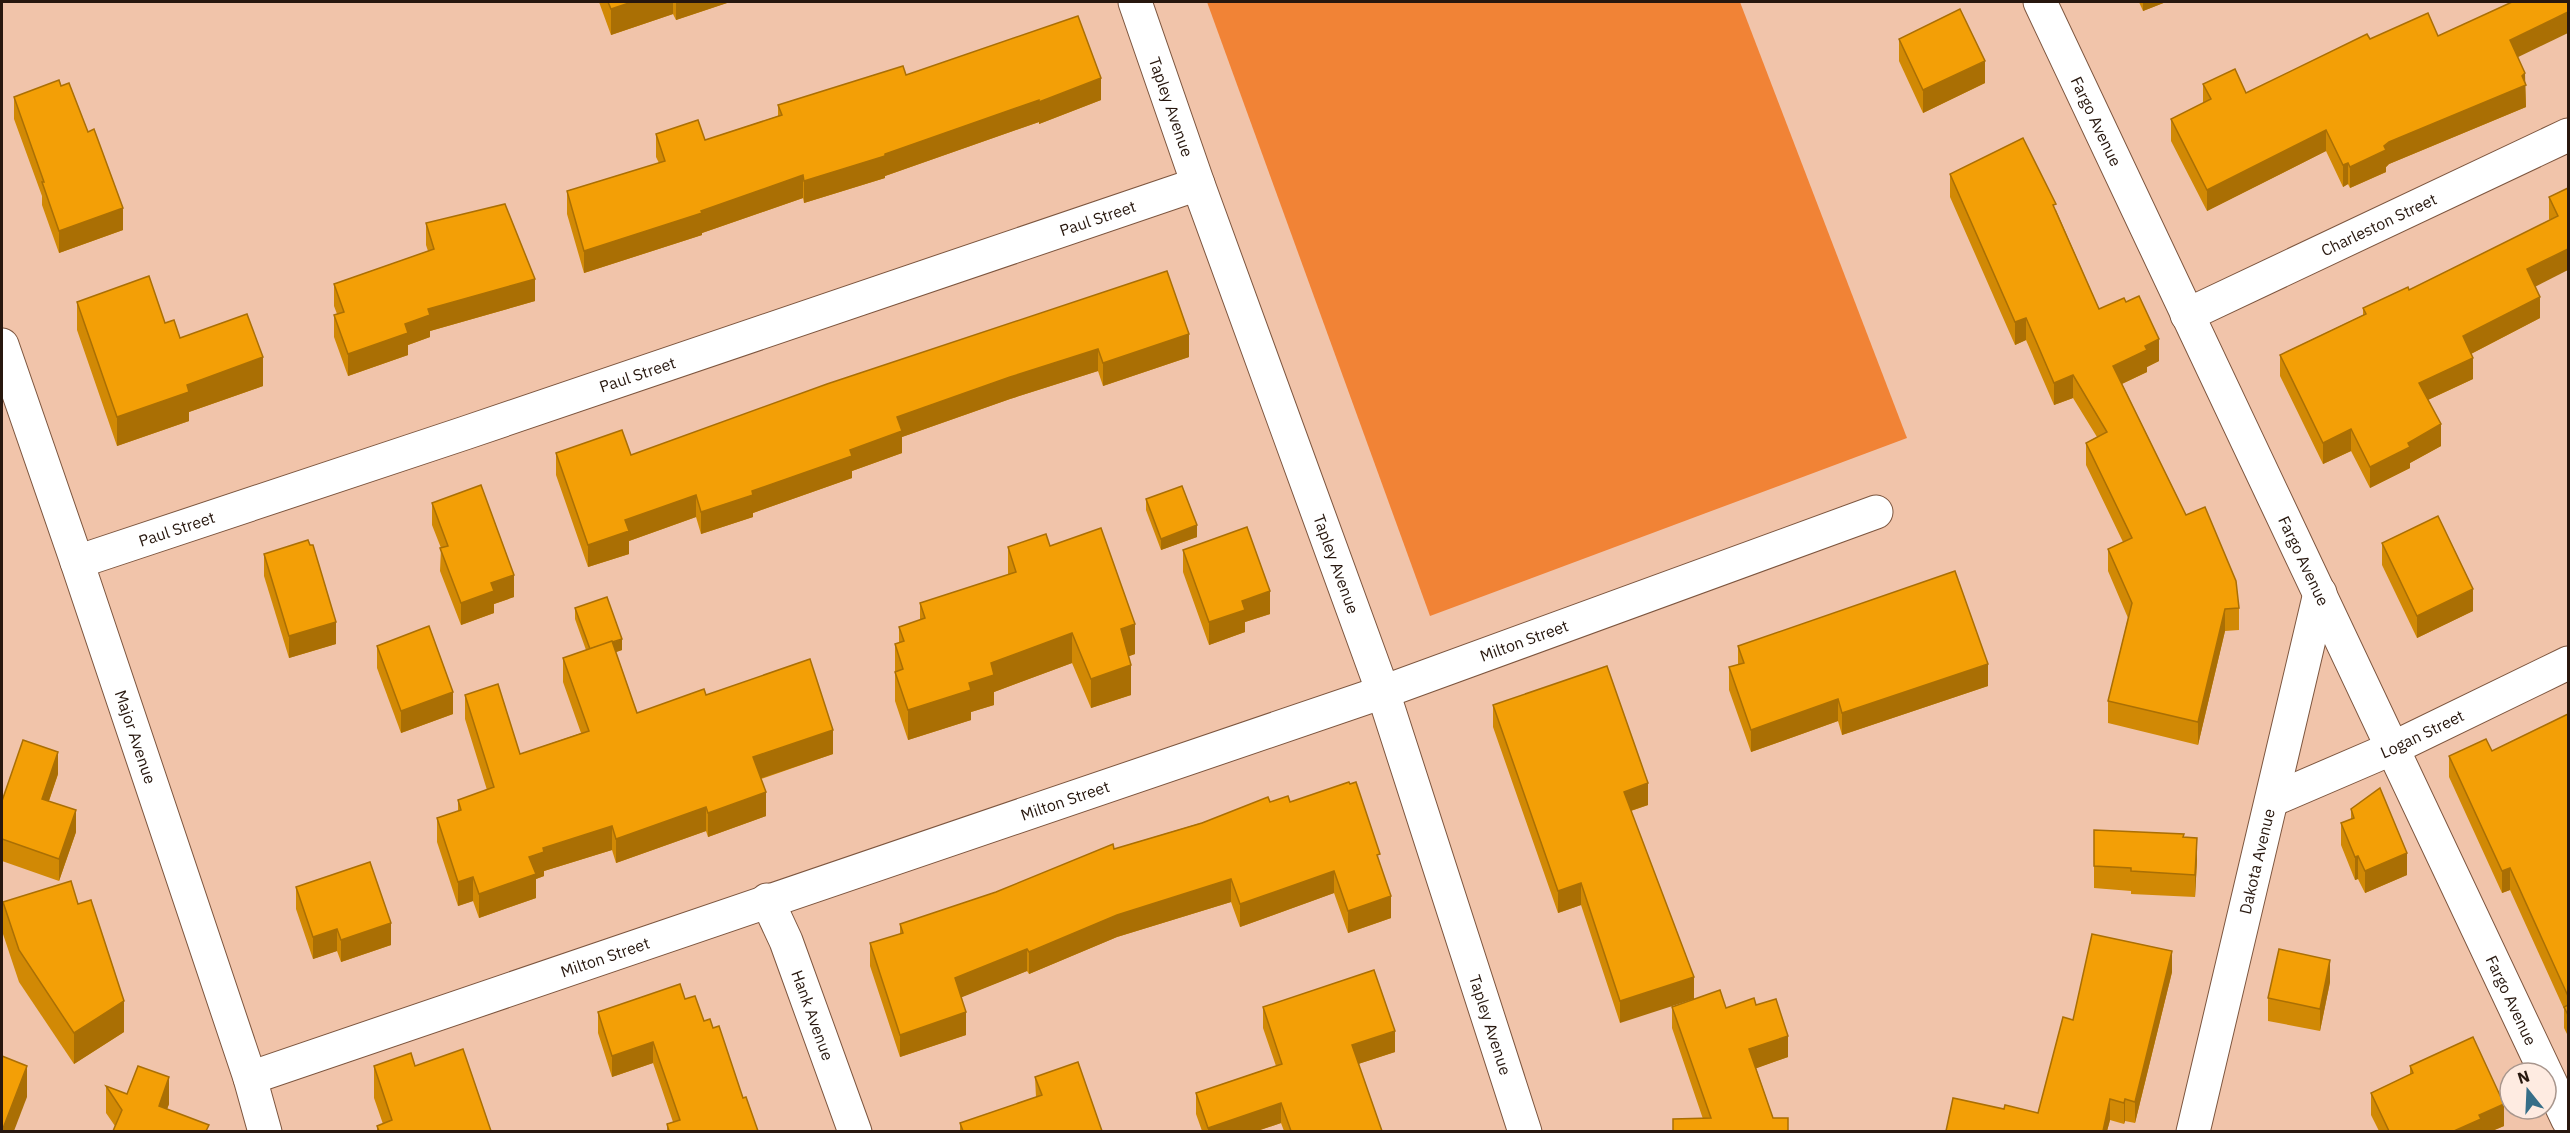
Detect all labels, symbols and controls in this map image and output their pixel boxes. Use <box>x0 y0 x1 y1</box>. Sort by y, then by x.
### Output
street label: Tapley Avenue <box>1145 54 1198 160</box>
street label: Fargo Avenue <box>2067 73 2126 170</box>
street label: Charleston Street <box>2318 189 2440 260</box>
street label: Paul Street <box>1057 196 1138 240</box>
street label: Paul Street <box>597 352 678 397</box>
street label: Paul Street <box>136 507 217 551</box>
street label: Tapley Avenue <box>1309 512 1364 617</box>
street label: Fargo Avenue <box>2274 513 2334 609</box>
street label: Milton Street <box>1477 615 1571 666</box>
street label: Major Avenue <box>111 687 161 787</box>
street label: Logan Street <box>2377 705 2467 762</box>
street label: Milton Street <box>1018 776 1112 825</box>
street label: Dakota Avenue <box>2235 806 2279 916</box>
street label: Milton Street <box>558 933 652 981</box>
street label: Fargo Avenue <box>2482 952 2541 1049</box>
street label: Hank Avenue <box>787 967 838 1063</box>
street label: Tapley Avenue <box>1465 972 1516 1078</box>
north arrow <box>2498 1061 2558 1121</box>
text: N <box>2515 1065 2532 1088</box>

